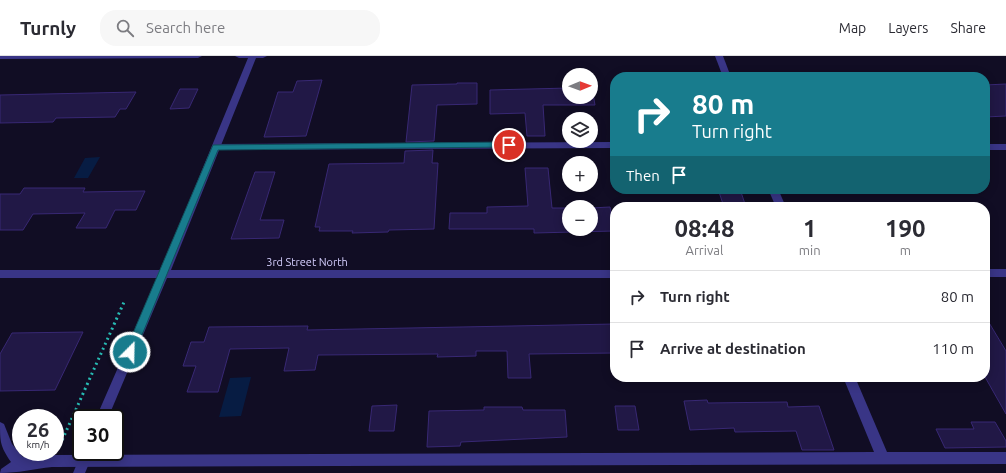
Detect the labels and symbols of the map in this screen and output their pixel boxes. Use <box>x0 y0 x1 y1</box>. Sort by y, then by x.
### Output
north arrow <box>562 68 598 104</box>
pin <box>492 128 526 162</box>
street label: 3rd Street North <box>266 256 348 268</box>
position arrow <box>109 331 151 373</box>
speed limit sign: 30 <box>72 409 124 461</box>

